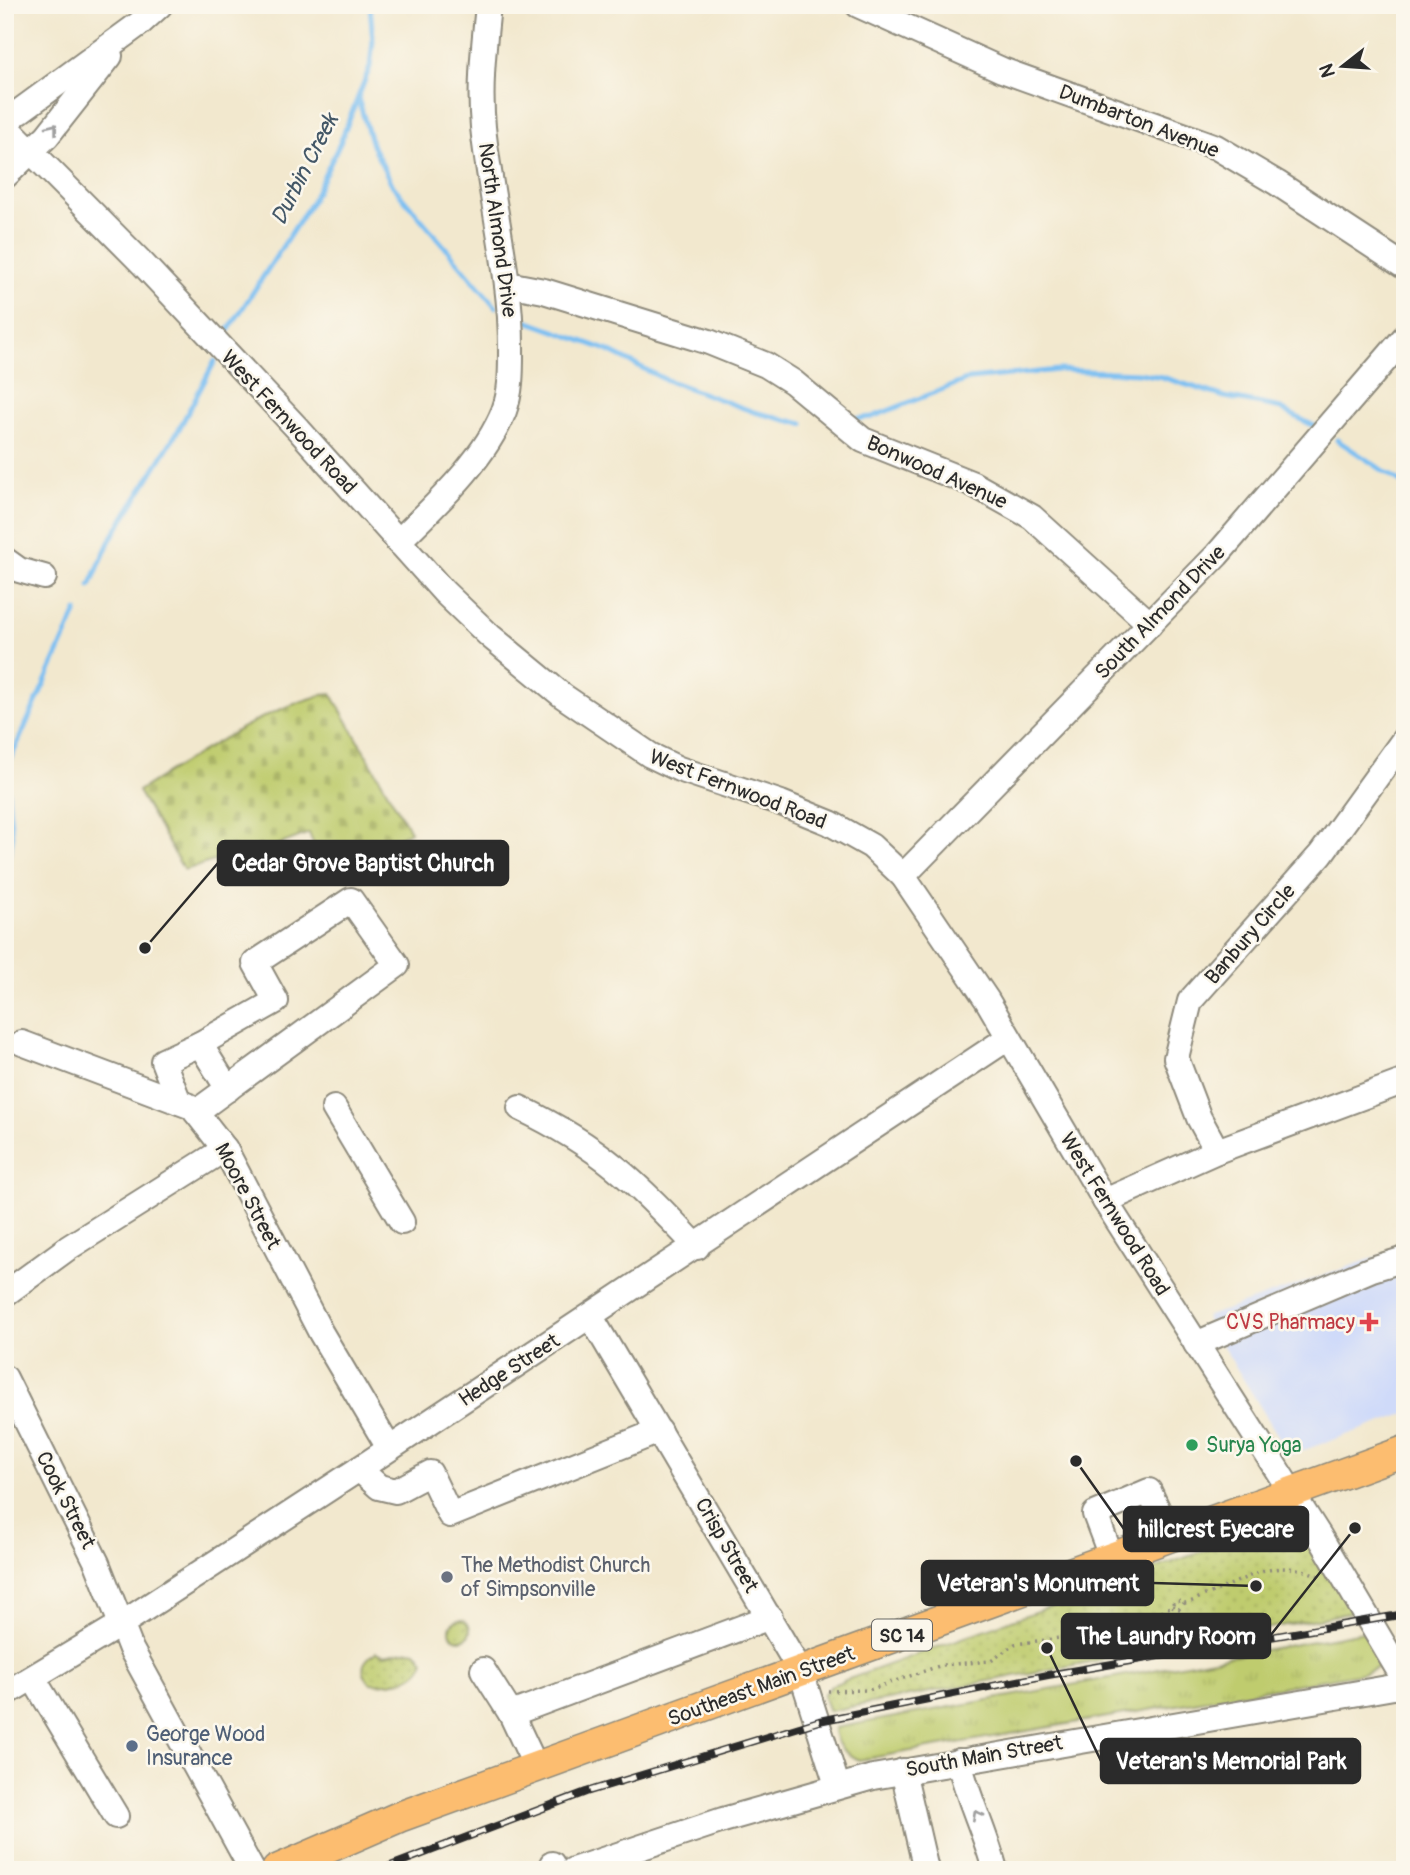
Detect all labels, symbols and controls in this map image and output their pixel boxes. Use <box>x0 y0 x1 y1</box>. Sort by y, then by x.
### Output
north arrow <box>1308 32 1378 102</box>
text: N <box>1314 61 1341 80</box>
street label: Dumbarton Avenue <box>1055 79 1223 165</box>
water label: Durbin Creek <box>264 107 346 230</box>
one-way arrow <box>45 123 58 136</box>
street label: North Almond Drive <box>472 141 523 320</box>
street label: West Fernwood Road <box>215 345 362 500</box>
street label: Bonwood Avenue <box>862 429 1012 516</box>
street label: South Almond Drive <box>1089 539 1232 685</box>
street label: West Fernwood Road <box>645 743 830 836</box>
callout: Cedar Grove Baptist Church <box>218 841 508 885</box>
text: Cedar Grove Baptist Church <box>232 849 494 878</box>
street label: Banbury Circle <box>1199 878 1302 990</box>
street label: West Fernwood Road <box>1053 1128 1176 1301</box>
street label: Moore Street <box>208 1138 287 1255</box>
place label: CVS Pharmacy <box>1226 1309 1355 1336</box>
marker: CVS Pharmacy <box>1361 1314 1377 1330</box>
street label: Hedge Street <box>454 1327 565 1413</box>
place label: Surya Yoga <box>1206 1432 1302 1459</box>
marker: Surya Yoga <box>1184 1437 1200 1453</box>
street label: Cook Street <box>30 1447 102 1554</box>
street label: Crisp Street <box>689 1493 765 1598</box>
callout: hillcrest Eyecare <box>1124 1507 1308 1551</box>
text: hillcrest Eyecare <box>1138 1515 1295 1544</box>
place label: The Methodist Church of Simpsonville <box>461 1552 650 1603</box>
callout: Veteran's Monument <box>922 1561 1153 1605</box>
marker: The Methodist Church of Simpsonville <box>439 1569 455 1585</box>
text: Veteran's Monument <box>937 1569 1140 1598</box>
callout: The Laundry Room <box>1062 1614 1270 1658</box>
road number: SC 14 <box>872 1620 932 1651</box>
text: The Laundry Room <box>1075 1622 1256 1651</box>
street label: Southeast Main Street <box>664 1640 859 1733</box>
place label: George Wood Insurance <box>146 1721 265 1772</box>
street label: South Main Street <box>904 1729 1065 1784</box>
marker: George Wood Insurance <box>124 1738 140 1754</box>
callout: Veteran's Memorial Park <box>1101 1739 1360 1783</box>
text: Veteran's Memorial Park <box>1116 1747 1347 1776</box>
one-way arrow <box>972 1810 985 1823</box>

